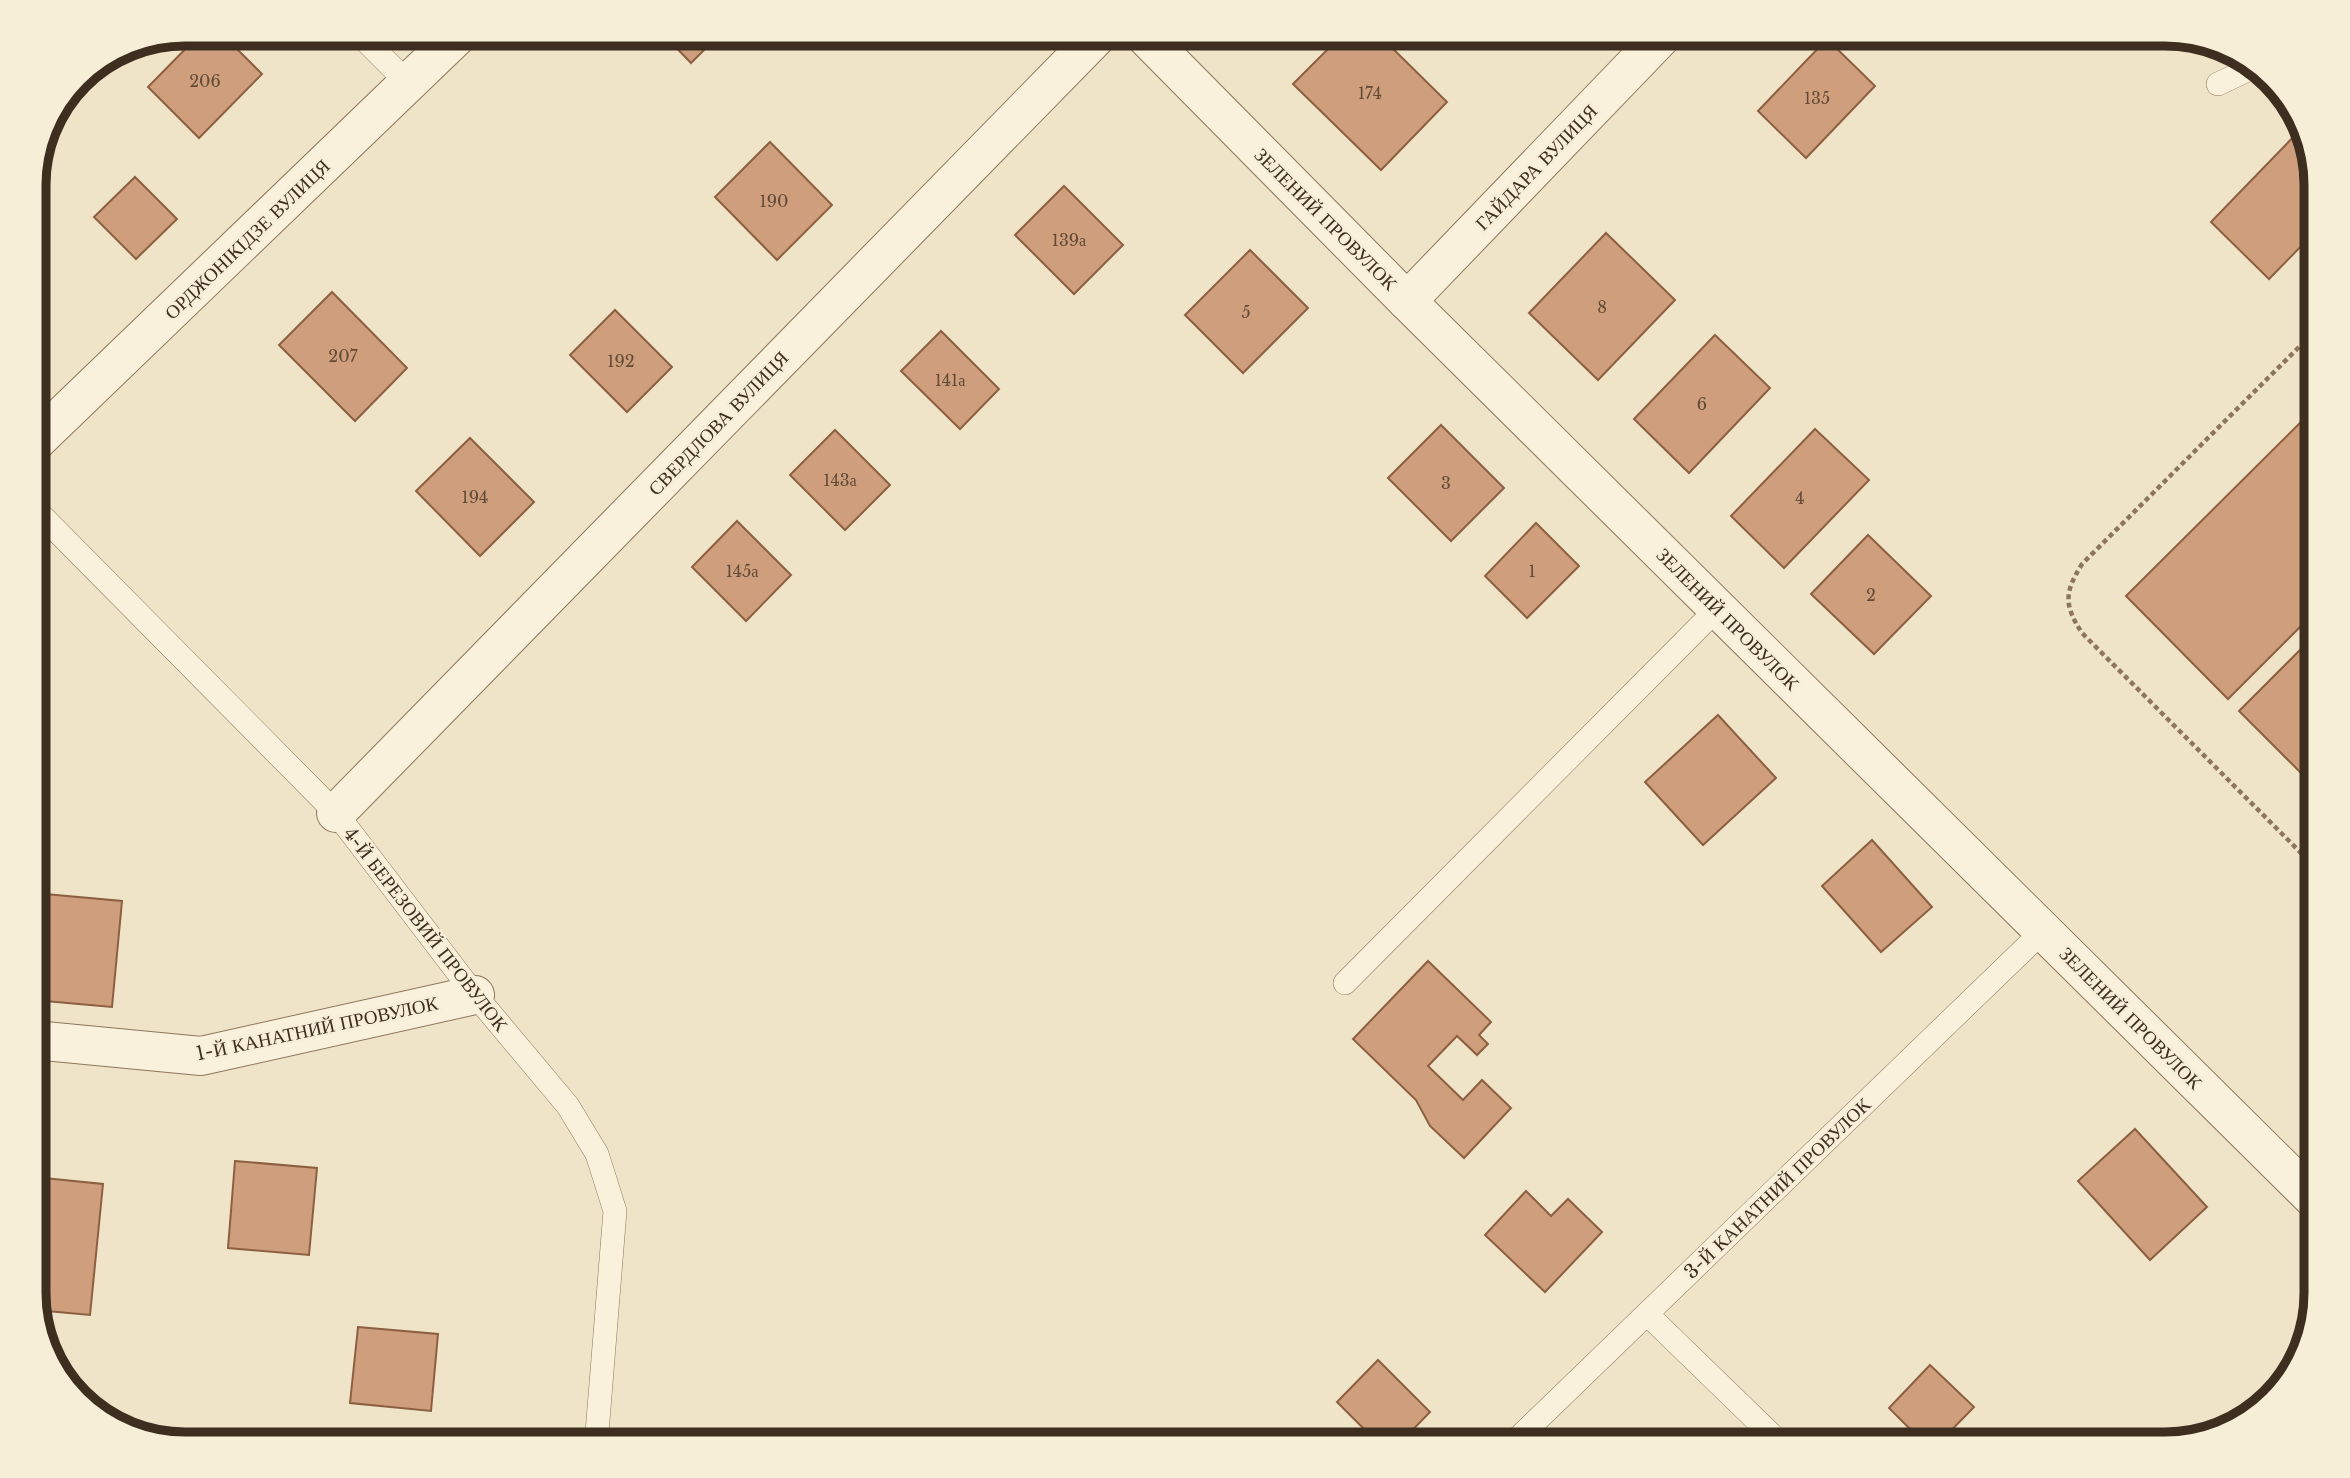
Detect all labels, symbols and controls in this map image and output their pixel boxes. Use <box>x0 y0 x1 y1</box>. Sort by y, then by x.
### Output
house number: 206 <box>189 71 221 91</box>
house number: 174 <box>1358 83 1382 103</box>
house number: 135 <box>1804 88 1830 108</box>
street label: ГАЙДАРА ВУЛИЦЯ <box>1471 99 1602 235</box>
street label: ЗЕЛЕНИЙ ПРОВУЛОК <box>1250 143 1402 296</box>
street label: ОРДЖОНІКІДЗЕ ВУЛИЦЯ <box>160 154 335 324</box>
house number: 190 <box>760 191 788 211</box>
house number: 139а <box>1052 230 1086 250</box>
house number: 8 <box>1597 297 1607 317</box>
house number: 5 <box>1241 302 1251 322</box>
house number: 207 <box>328 346 359 366</box>
street label: СВЕРДЛОВА ВУЛИЦЯ <box>643 346 793 500</box>
house number: 192 <box>607 351 635 371</box>
house number: 141а <box>935 370 965 390</box>
house number: 6 <box>1697 394 1707 414</box>
house number: 143а <box>823 470 857 490</box>
house number: 3 <box>1441 473 1451 493</box>
house number: 194 <box>462 487 488 507</box>
house number: 4 <box>1795 488 1805 508</box>
street label: ЗЕЛЕНИЙ ПРОВУЛОК <box>1652 543 1804 696</box>
house number: 145а <box>726 561 758 581</box>
house number: 1 <box>1528 561 1536 581</box>
house number: 2 <box>1866 585 1876 605</box>
street label: 4-Й БЕРЕЗОВИЙ ПРОВУЛОК <box>339 823 513 1036</box>
street label: ЗЕЛЕНИЙ ПРОВУЛОК <box>2055 942 2207 1095</box>
street label: 1-Й КАНАТНИЙ ПРОВУЛОК <box>194 992 441 1065</box>
street label: 3-Й КАНАТНИЙ ПРОВУЛОК <box>1679 1093 1875 1283</box>

